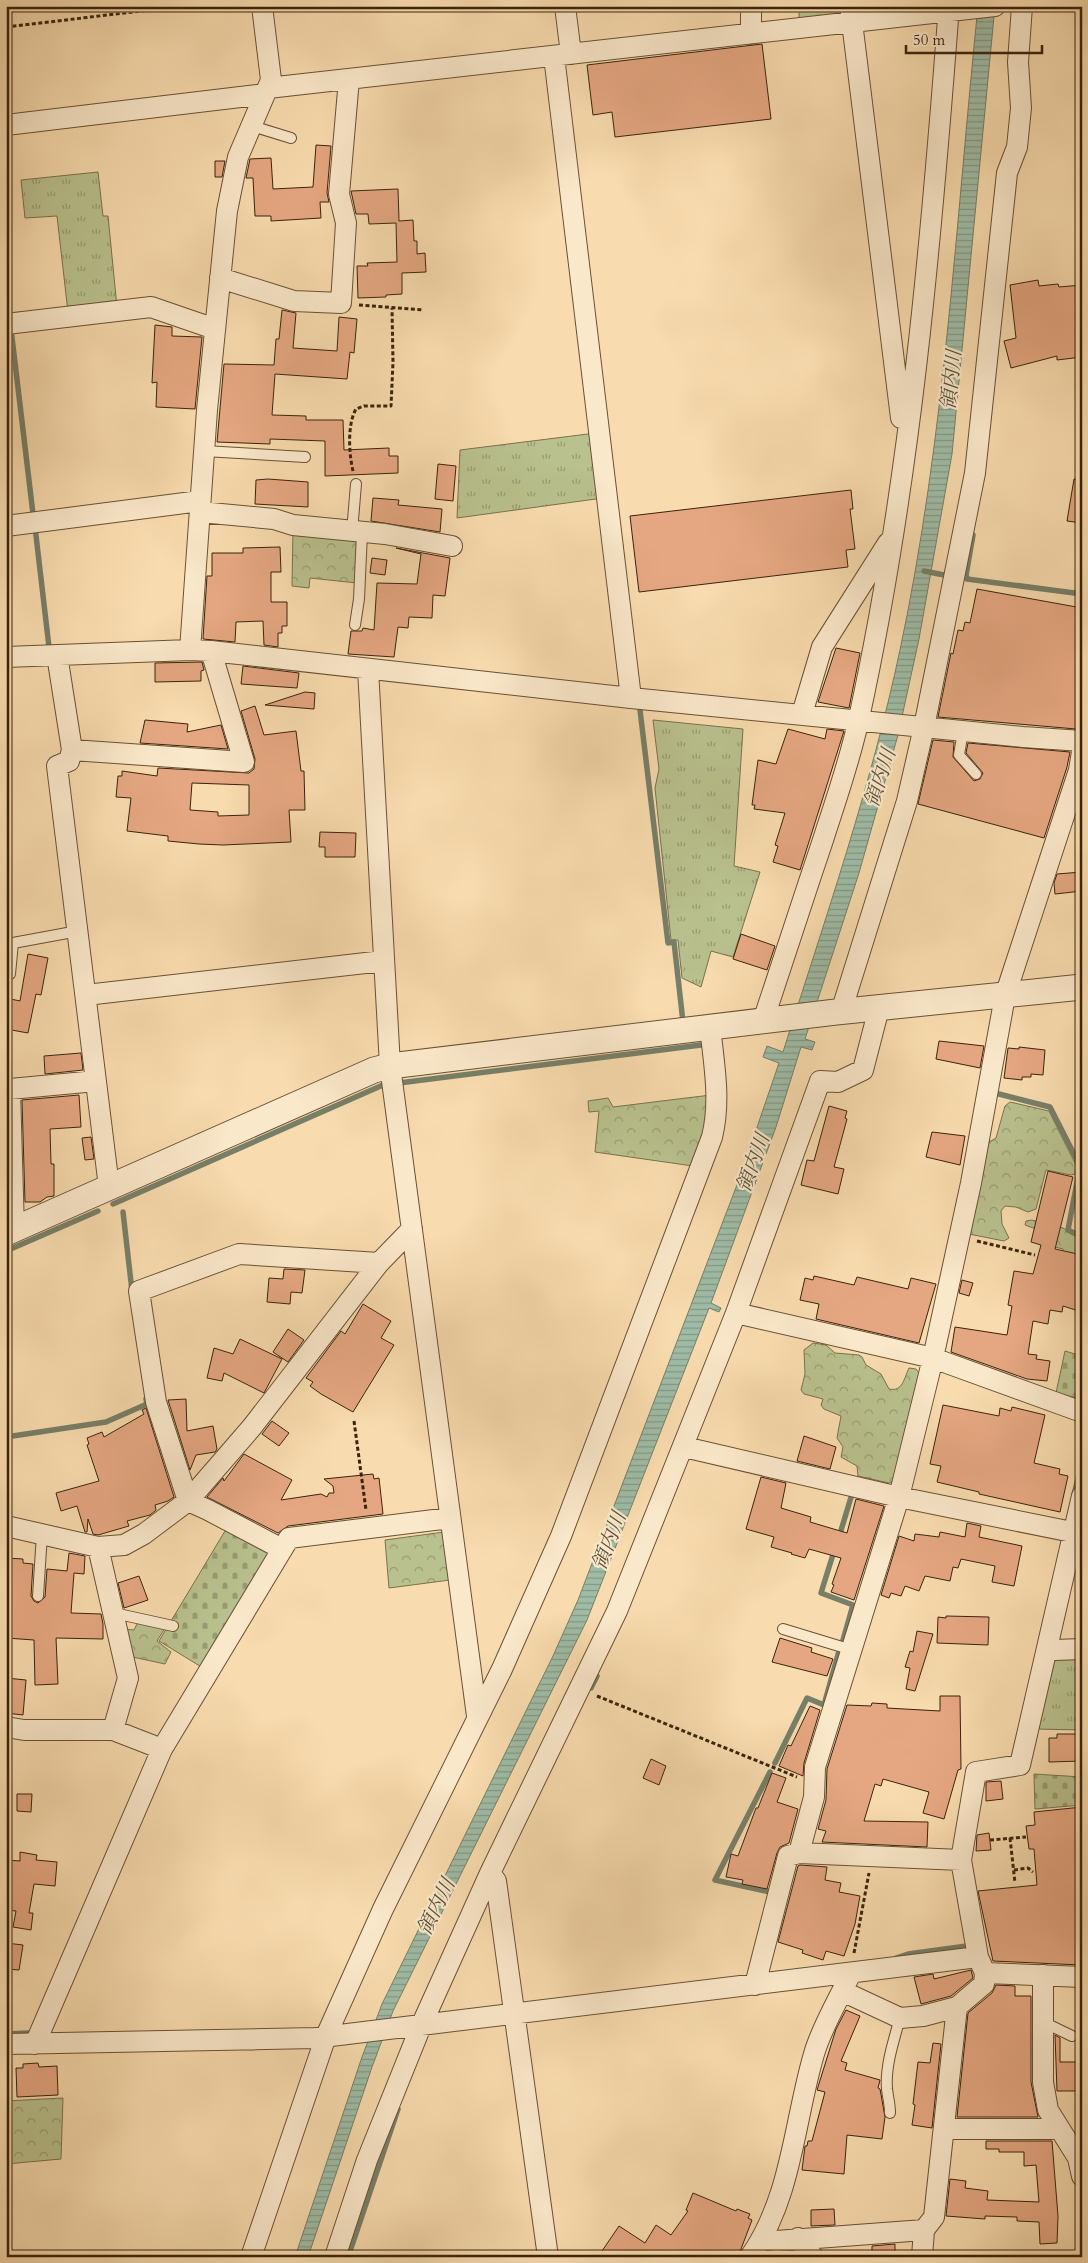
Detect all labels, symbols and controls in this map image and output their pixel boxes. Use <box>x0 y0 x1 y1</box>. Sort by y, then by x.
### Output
scale bar <box>906 22 1042 54</box>
text: 50 m <box>913 30 945 50</box>
water label: 領内川 <box>934 347 968 411</box>
water label: 領内川 <box>858 743 903 811</box>
water label: 領内川 <box>730 1128 777 1196</box>
water label: 領内川 <box>586 1506 633 1574</box>
water label: 領内川 <box>411 1872 462 1940</box>

